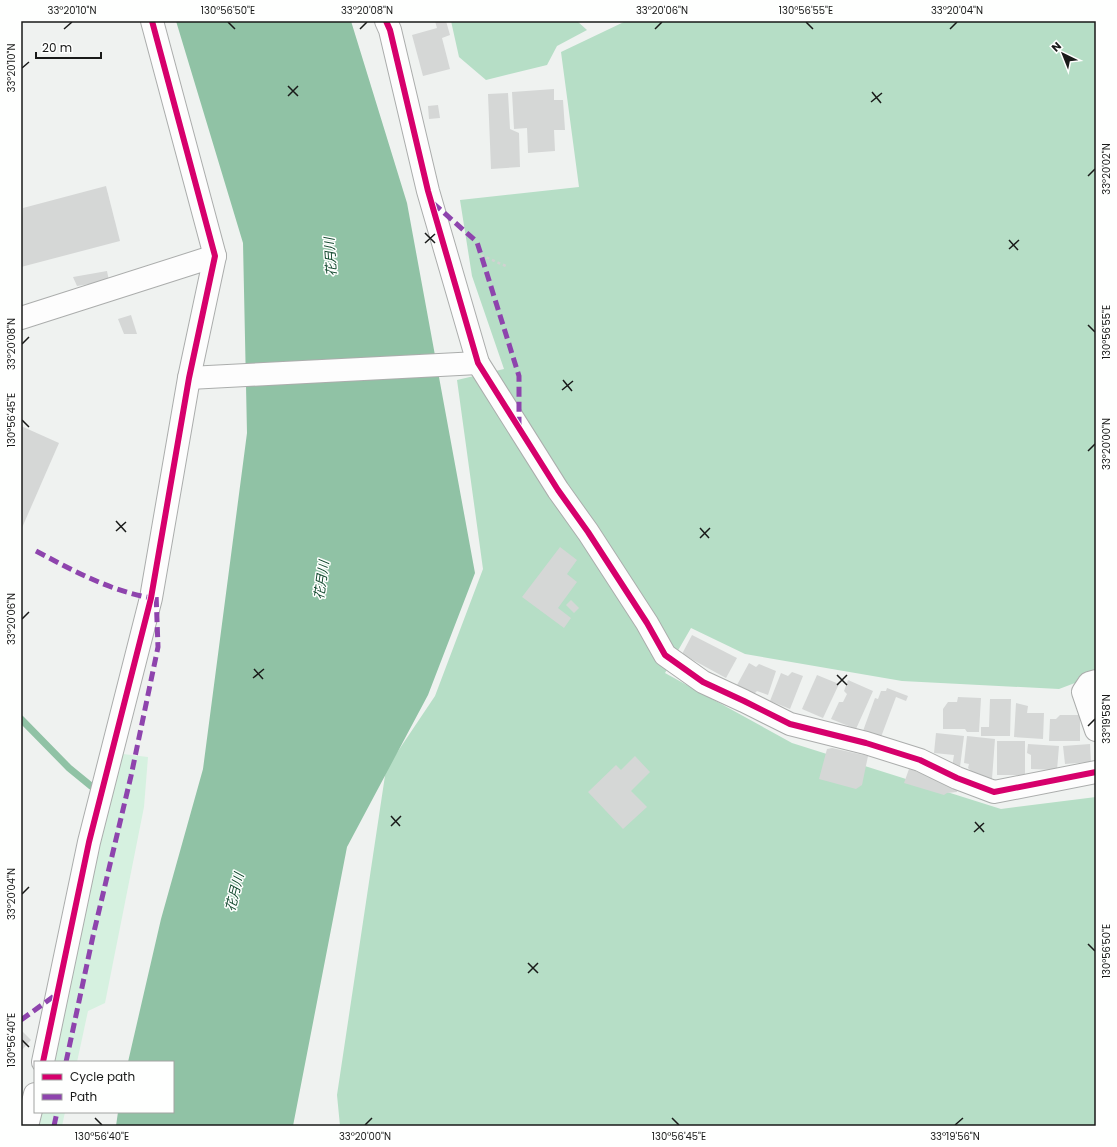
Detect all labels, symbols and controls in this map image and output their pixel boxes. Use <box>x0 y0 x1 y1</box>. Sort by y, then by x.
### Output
text: 33°20'10"N <box>48 3 96 18</box>
text: 130°56'50"E <box>201 3 255 18</box>
text: 33°20'08"N <box>341 3 393 18</box>
text: 33°20'06"N <box>636 3 688 18</box>
text: 130°56'55"E <box>779 3 833 18</box>
text: 33°20'04"N <box>931 3 983 18</box>
scale bar <box>36 34 101 60</box>
north arrow <box>1043 34 1083 74</box>
text: N <box>1048 38 1065 55</box>
text: 20 m <box>42 39 72 56</box>
text: 33°20'10"N <box>4 44 19 92</box>
text: 33°20'02"N <box>1099 143 1114 195</box>
water label: 花月川 <box>320 235 341 277</box>
text: 130°56'55"E <box>1099 305 1114 359</box>
text: 33°20'08"N <box>4 318 19 370</box>
text: 130°56'45"E <box>4 393 19 447</box>
text: 33°20'00"N <box>1099 418 1114 470</box>
water label: 花月川 <box>309 557 334 601</box>
text: 33°20'06"N <box>4 593 19 645</box>
text: 33°19'58"N <box>1099 694 1114 744</box>
text: 33°20'04"N <box>4 868 19 920</box>
water label: 花月川 <box>221 869 249 913</box>
text: 130°56'50"E <box>1099 924 1114 978</box>
text: 130°56'40"E <box>4 1013 19 1067</box>
legend <box>34 1061 174 1113</box>
text: Cycle path <box>70 1068 135 1085</box>
text: Path <box>70 1088 97 1105</box>
text: 130°56'40"E <box>75 1129 129 1144</box>
text: 33°20'00"N <box>339 1129 391 1144</box>
text: 130°56'45"E <box>652 1129 706 1144</box>
text: 33°19'56"N <box>930 1129 980 1144</box>

